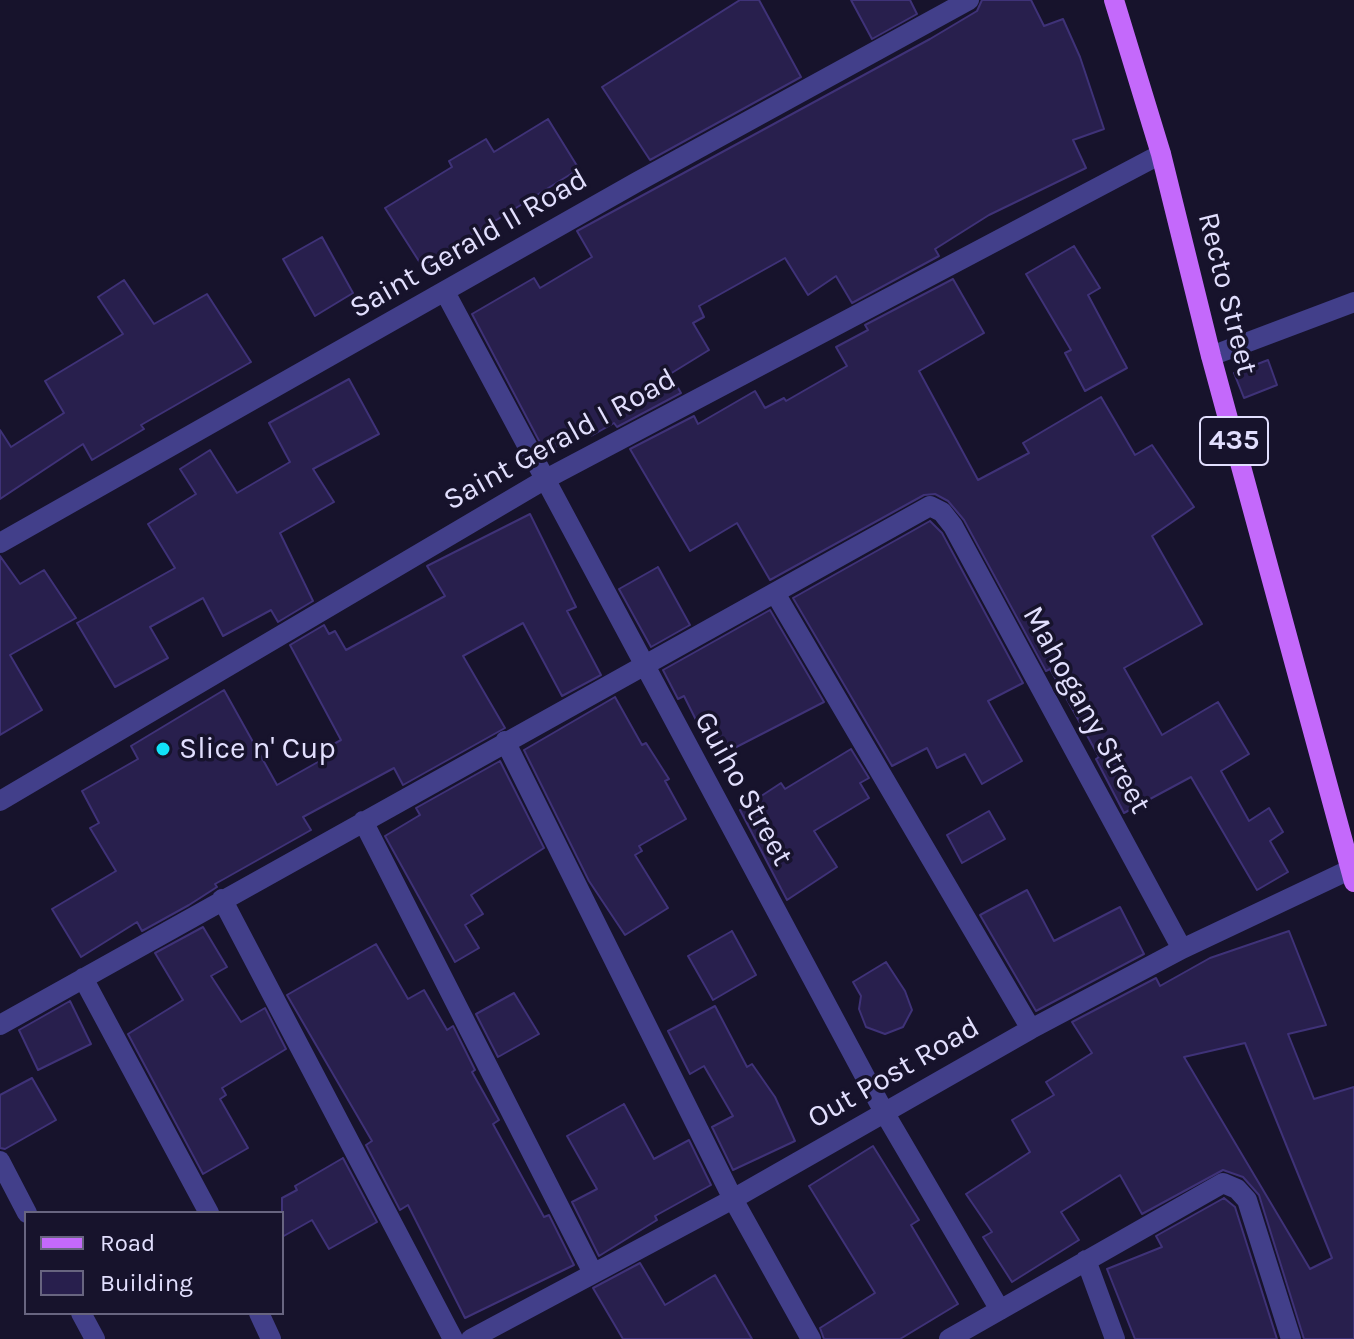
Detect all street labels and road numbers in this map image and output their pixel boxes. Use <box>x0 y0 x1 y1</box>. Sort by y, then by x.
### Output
street label: Saint Gerald II Road <box>344 161 594 327</box>
street label: Recto Street <box>1189 209 1265 379</box>
street label: Saint Gerald I Road <box>438 361 682 519</box>
road number: 435 <box>1200 417 1268 465</box>
street label: Mahogany Street <box>1014 600 1158 820</box>
street label: Guiho Street <box>686 706 800 872</box>
street label: Out Post Road <box>802 1009 986 1137</box>

